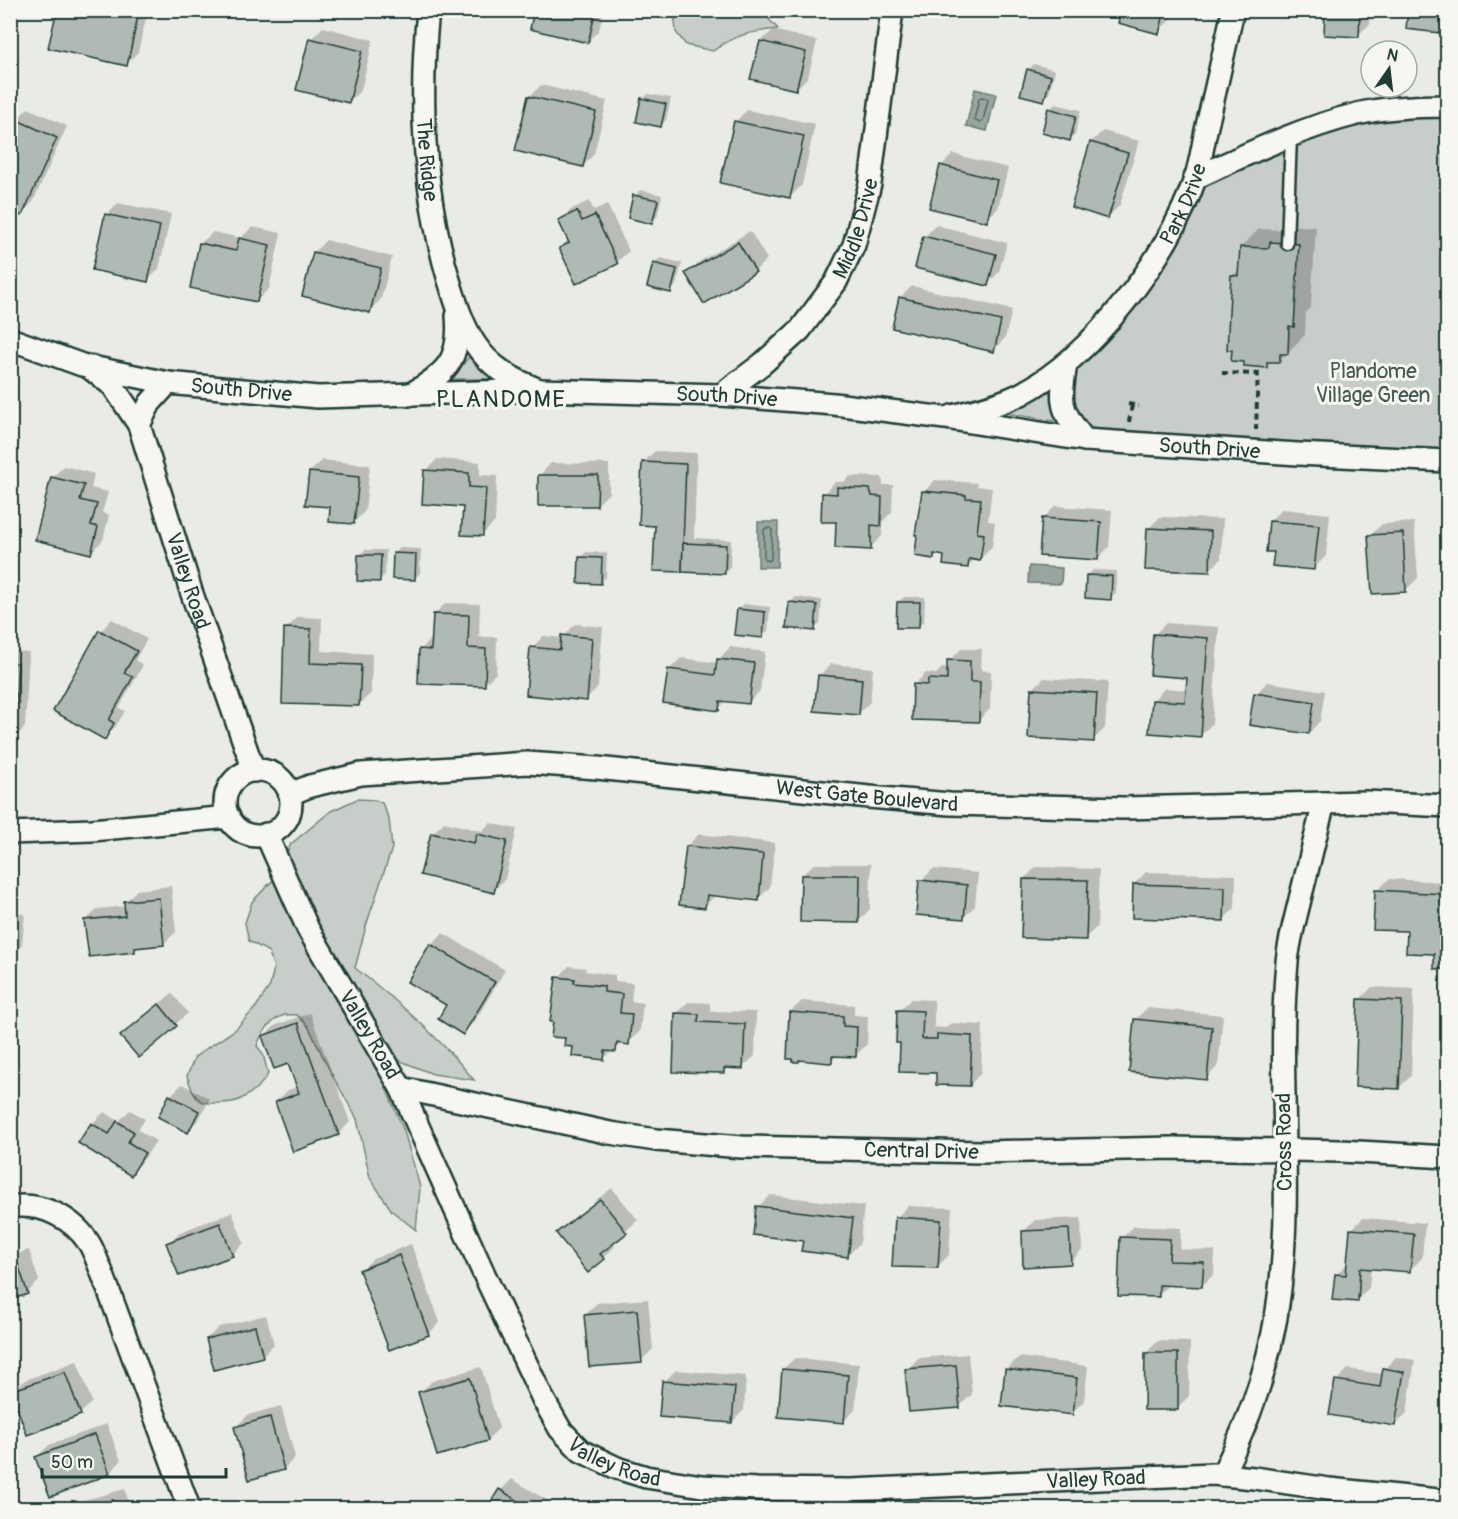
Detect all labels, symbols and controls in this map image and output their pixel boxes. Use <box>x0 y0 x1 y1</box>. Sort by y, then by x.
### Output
north arrow <box>1359 39 1419 99</box>
text: N <box>1385 44 1400 66</box>
street label: The Ridge <box>410 118 444 204</box>
street label: Park Drive <box>1154 160 1213 250</box>
street label: Middle Drive <box>827 176 885 283</box>
park label: Plandome Village Green <box>1316 358 1430 409</box>
street label: South Drive <box>189 372 294 409</box>
street label: South Drive <box>675 381 779 414</box>
district label: PLANDOME <box>436 385 566 414</box>
street label: South Drive <box>1158 432 1262 466</box>
street label: Valley Road <box>160 529 216 633</box>
street label: West Gate Boulevard <box>775 774 958 818</box>
street label: Valley Road <box>332 985 406 1085</box>
street label: Cross Road <box>1270 1093 1299 1191</box>
street label: Central Drive <box>864 1137 980 1166</box>
street label: Valley Road <box>561 1431 663 1493</box>
scale bar <box>42 1441 226 1479</box>
text: 50 m <box>51 1451 93 1474</box>
street label: Valley Road <box>1046 1464 1146 1495</box>

